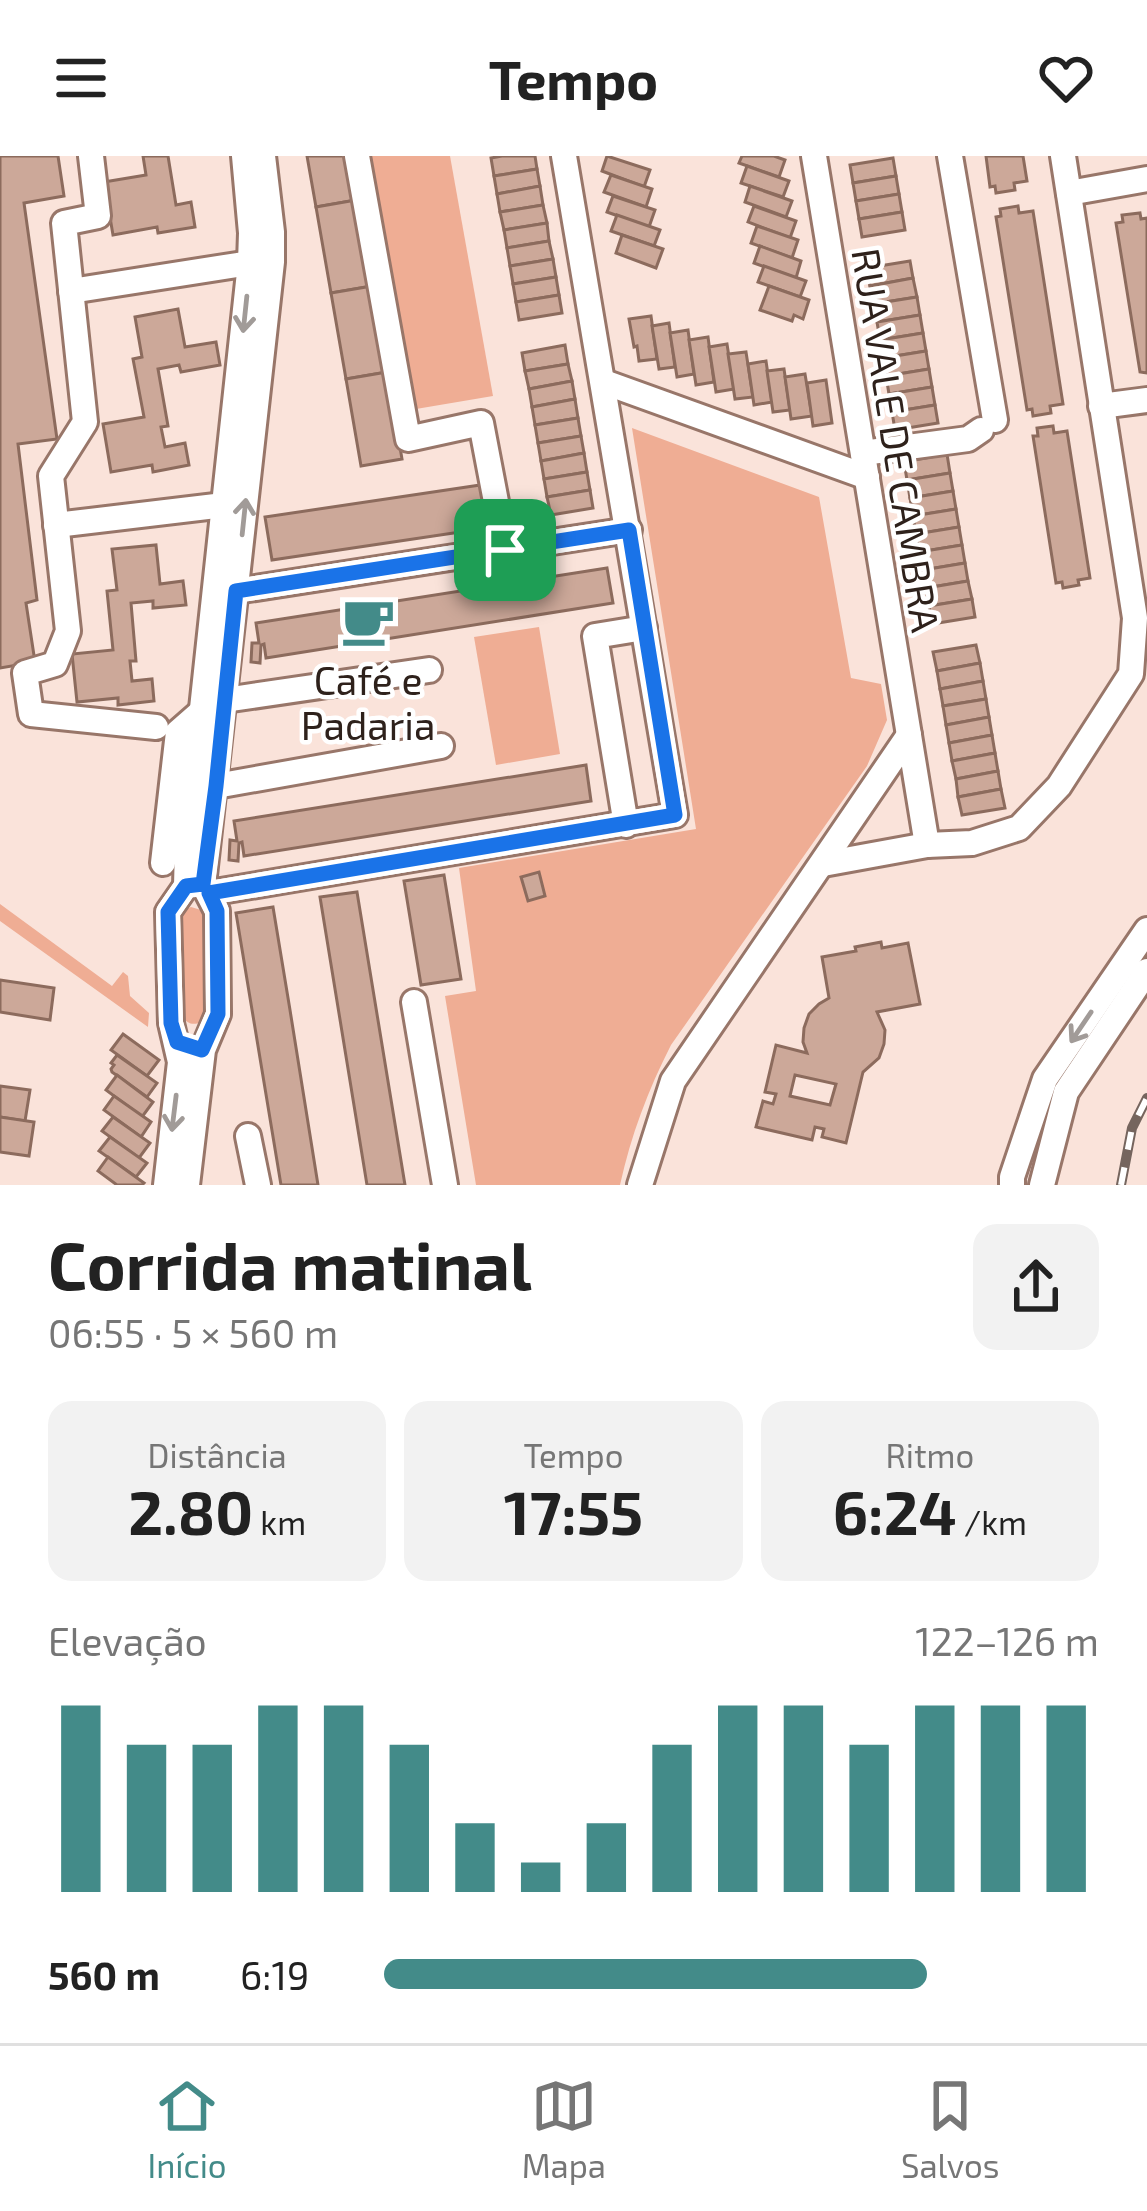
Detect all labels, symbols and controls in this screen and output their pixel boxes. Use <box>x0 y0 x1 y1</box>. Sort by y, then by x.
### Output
icon: menu <box>48 45 114 111</box>
icon: heart <box>1033 45 1099 111</box>
text: Tempo <box>489 46 658 111</box>
street label: RUA VALE DE CAMBRA <box>843 245 951 635</box>
one-way arrow <box>233 294 255 333</box>
one-way arrow <box>233 498 255 537</box>
pin <box>454 499 556 601</box>
icon: arrive <box>472 517 538 583</box>
cafe icon: Café e Padaria <box>339 592 397 650</box>
place label: Café e Padaria <box>301 656 435 748</box>
one-way arrow <box>1069 1009 1094 1043</box>
one-way arrow <box>163 1093 185 1132</box>
text: Corrida matinal <box>48 1224 532 1303</box>
button: share <box>973 1224 1099 1350</box>
text: 06:55 · 5 × 560 m <box>48 1309 338 1356</box>
text: Distância <box>148 1435 287 1475</box>
text: Tempo <box>523 1435 623 1475</box>
text: Ritmo <box>885 1435 974 1475</box>
text: 2.80 <box>128 1475 253 1547</box>
text: 17:55 <box>504 1475 643 1547</box>
text: 6:24 <box>833 1475 957 1547</box>
text: km <box>253 1502 306 1542</box>
text: /km <box>957 1502 1027 1542</box>
text: Elevação <box>48 1617 207 1664</box>
text: 122–126 m <box>915 1617 1099 1664</box>
text: 560 m <box>48 1951 160 1998</box>
text: 6:19 <box>240 1951 309 1998</box>
tab: Início <box>148 2073 227 2185</box>
tab: Mapa <box>522 2073 606 2185</box>
tab: Salvos <box>901 2073 999 2185</box>

